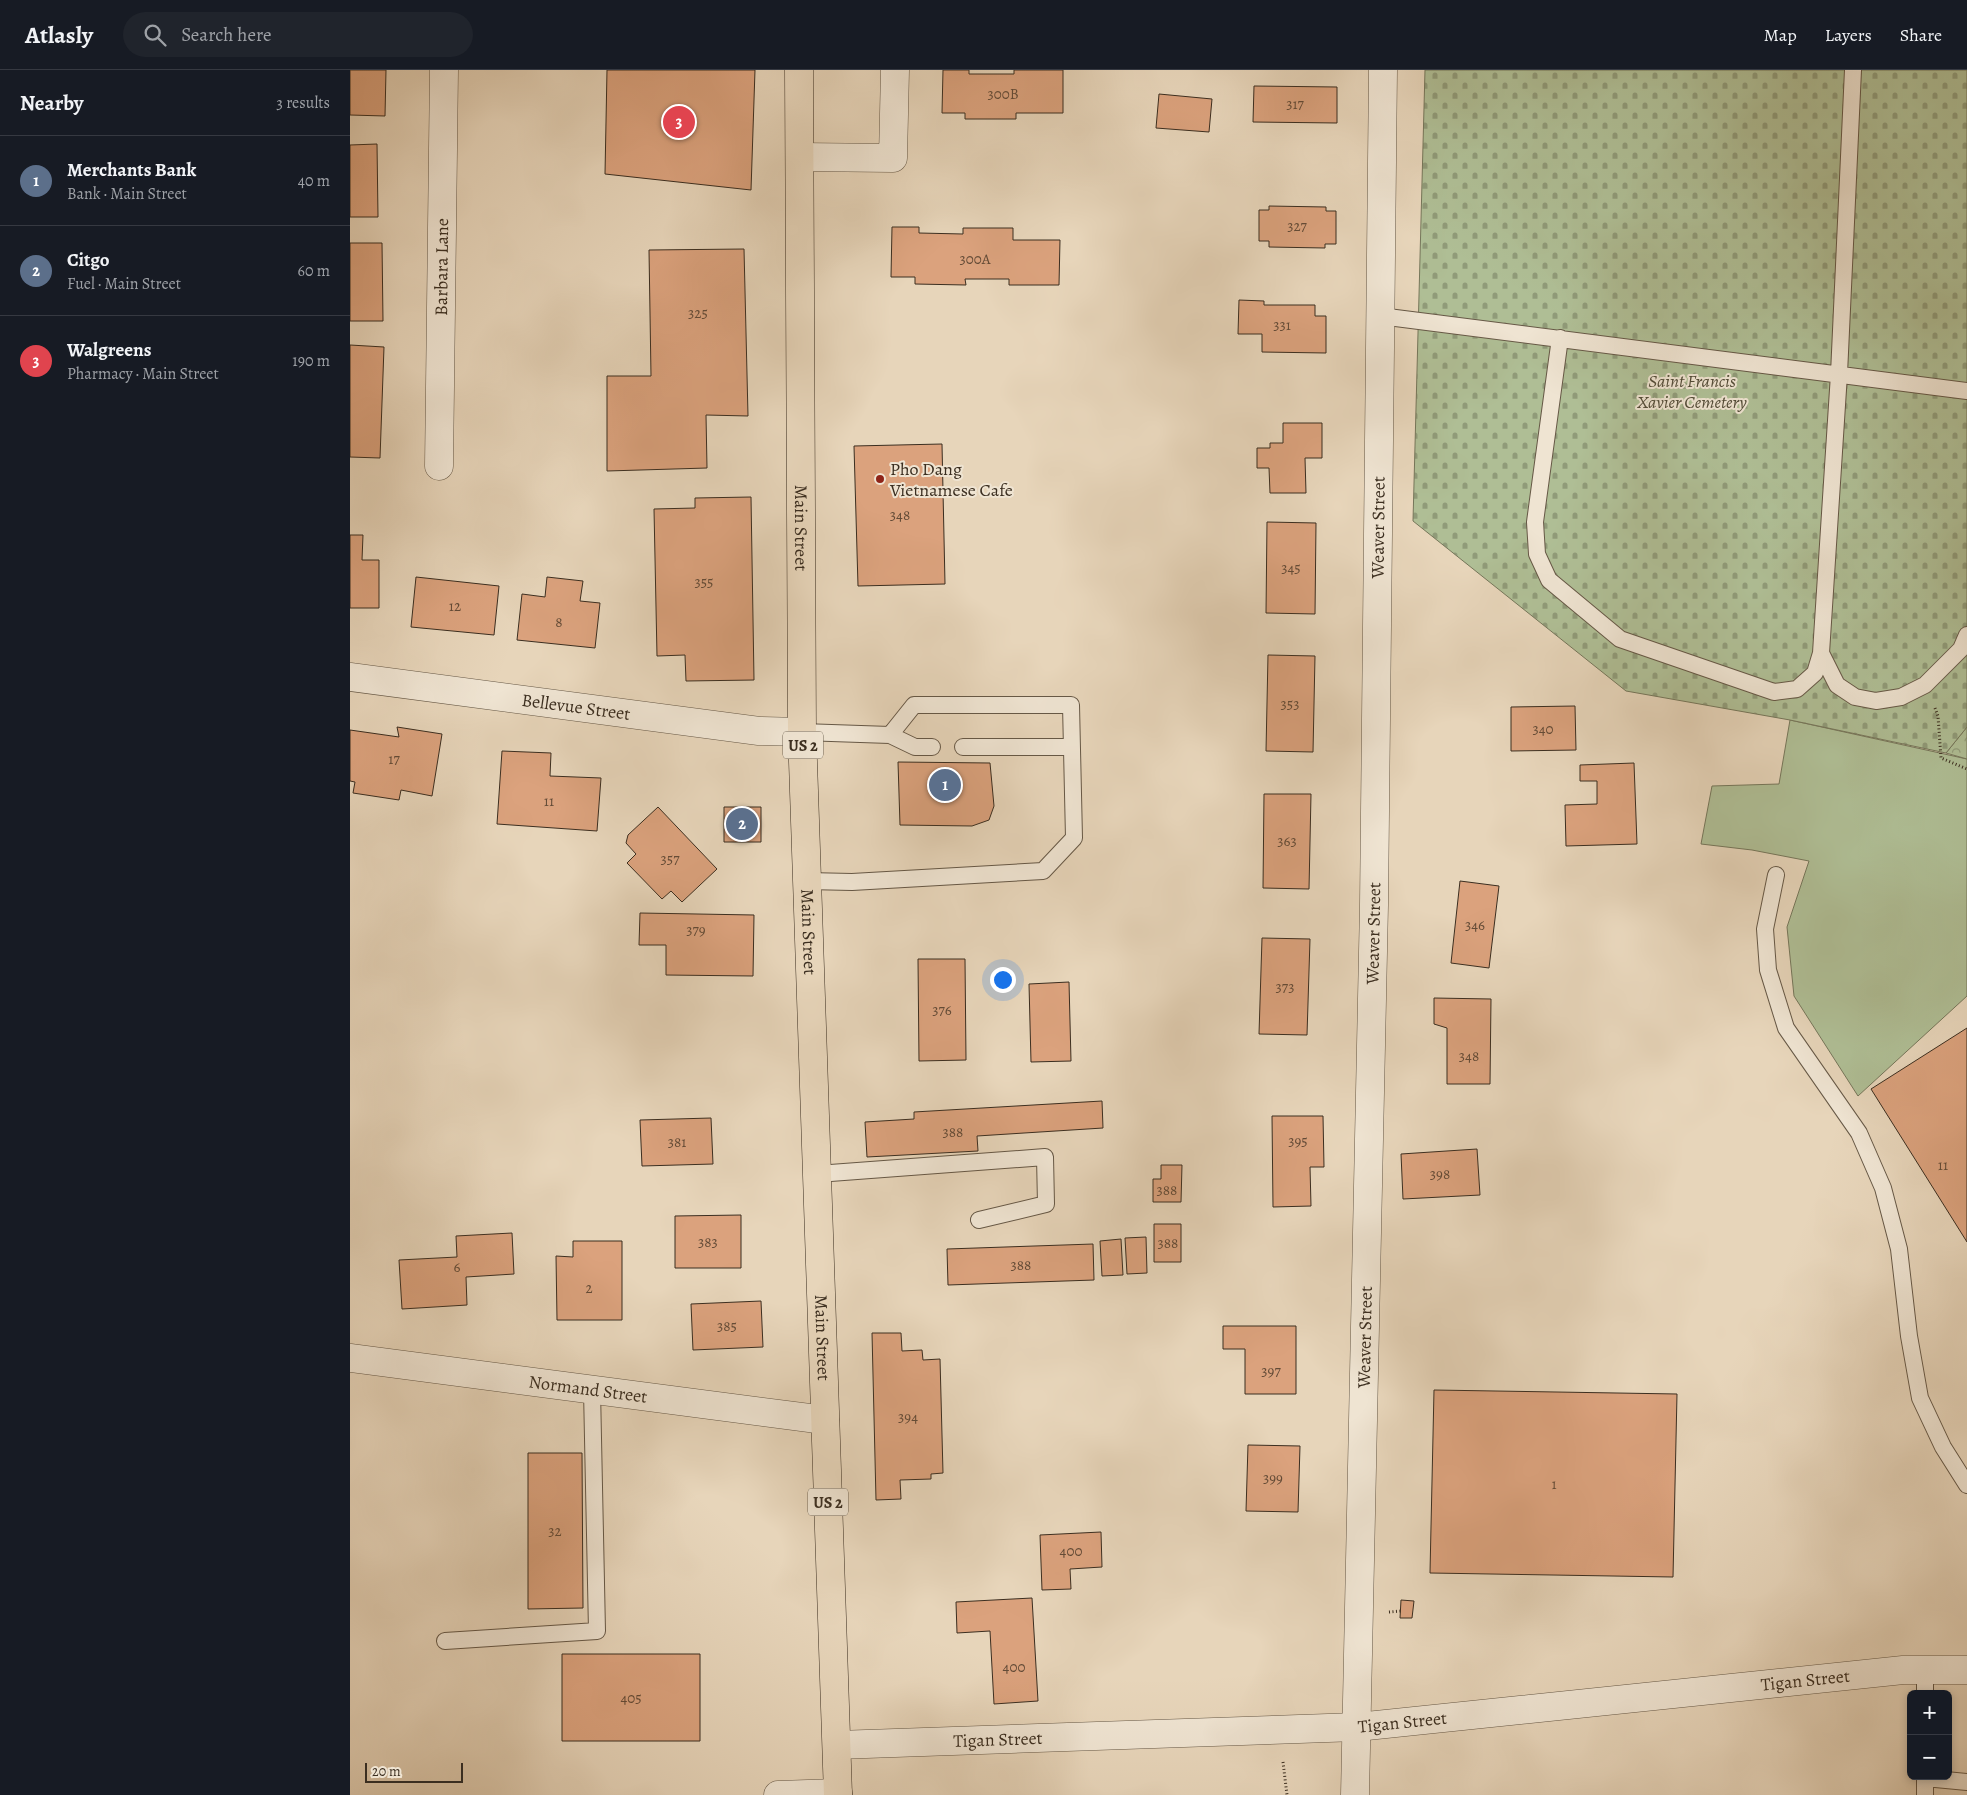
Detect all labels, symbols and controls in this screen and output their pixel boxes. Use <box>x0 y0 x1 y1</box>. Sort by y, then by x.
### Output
search box <box>123 12 473 57</box>
text: Atlasly <box>25 19 93 51</box>
icon: search <box>141 21 169 49</box>
text: Search here <box>181 22 272 48</box>
text: Map <box>1764 23 1797 47</box>
text: Layers <box>1825 23 1872 47</box>
text: Share <box>1900 23 1942 47</box>
house number: 300B <box>987 84 1019 104</box>
text: Nearby <box>20 89 83 117</box>
text: 3 results <box>276 92 330 114</box>
house number: 317 <box>1286 94 1305 114</box>
pin: 3 <box>663 103 695 141</box>
text: Merchants Bank <box>67 157 196 183</box>
text: 1 <box>33 170 39 192</box>
text: 40 m <box>298 170 330 192</box>
text: Bank · Main Street <box>67 183 187 205</box>
house number: 327 <box>1287 216 1308 236</box>
street label: Barbara Lane <box>429 218 454 316</box>
text: Citgo <box>67 247 110 273</box>
house number: 300A <box>960 249 991 269</box>
text: 2 <box>32 260 40 282</box>
text: 60 m <box>298 260 330 282</box>
text: Fuel · Main Street <box>67 273 181 295</box>
house number: 325 <box>688 303 708 323</box>
house number: 331 <box>1273 315 1291 335</box>
text: Walgreens <box>67 337 151 363</box>
text: 3 <box>33 350 39 372</box>
text: 190 m <box>292 350 330 372</box>
text: Pharmacy · Main Street <box>67 363 219 385</box>
park label: Saint Francis Xavier Cemetery <box>1636 369 1747 414</box>
place label: Pho Dang Vietnamese Cafe <box>889 457 1013 502</box>
marker: Pho Dang Vietnamese Cafe <box>874 473 886 485</box>
street label: Weaver Street <box>1366 476 1391 579</box>
street label: Main Street <box>789 485 813 571</box>
house number: 348 <box>890 505 910 525</box>
house number: 345 <box>1281 558 1301 578</box>
house number: 355 <box>694 572 714 592</box>
house number: 12 <box>449 596 461 616</box>
house number: 8 <box>555 612 563 632</box>
street label: Bellevue Street <box>520 688 632 726</box>
house number: 353 <box>1281 694 1299 714</box>
house number: 340 <box>1532 719 1554 739</box>
road number: US 2 <box>783 732 823 758</box>
house number: 17 <box>388 749 400 769</box>
pin: 1 <box>929 766 961 804</box>
house number: 11 <box>544 791 554 811</box>
pin: 2 <box>726 805 758 843</box>
house number: 363 <box>1277 831 1297 851</box>
house number: 357 <box>661 849 680 869</box>
street label: Weaver Street <box>1360 882 1386 986</box>
street label: Main Street <box>795 888 822 975</box>
house number: 346 <box>1465 915 1485 935</box>
house number: 379 <box>686 920 706 940</box>
your location <box>990 967 1016 993</box>
house number: 373 <box>1276 977 1294 997</box>
house number: 376 <box>932 1000 952 1020</box>
house number: 348 <box>1459 1046 1479 1066</box>
house number: 388 <box>943 1122 963 1142</box>
house number: 395 <box>1288 1131 1308 1151</box>
house number: 381 <box>668 1132 686 1152</box>
house number: 11 <box>1938 1155 1948 1175</box>
house number: 398 <box>1430 1164 1450 1184</box>
house number: 388 <box>1157 1180 1177 1200</box>
house number: 383 <box>698 1232 718 1252</box>
house number: 388 <box>1158 1233 1178 1253</box>
house number: 388 <box>1011 1255 1031 1275</box>
house number: 6 <box>454 1257 461 1277</box>
house number: 2 <box>585 1278 593 1298</box>
street label: Weaver Street <box>1352 1286 1378 1389</box>
street label: Main Street <box>809 1294 836 1381</box>
house number: 385 <box>717 1316 737 1336</box>
house number: 397 <box>1261 1361 1281 1381</box>
street label: Normand Street <box>527 1369 649 1409</box>
house number: 394 <box>898 1407 918 1427</box>
house number: 399 <box>1263 1468 1283 1488</box>
house number: 1 <box>1551 1474 1557 1494</box>
road number: US 2 <box>808 1488 848 1515</box>
house number: 32 <box>548 1521 562 1541</box>
house number: 400 <box>1060 1541 1082 1561</box>
house number: 400 <box>1003 1657 1025 1677</box>
street label: Tigan Street <box>1760 1664 1851 1697</box>
house number: 405 <box>620 1688 642 1708</box>
map controls <box>1907 1690 1952 1780</box>
button: + <box>1907 1690 1952 1735</box>
street label: Tigan Street <box>1357 1706 1448 1739</box>
street label: Tigan Street <box>953 1726 1043 1753</box>
button: − <box>1907 1735 1952 1780</box>
scale bar <box>365 1760 462 1783</box>
text: 20 m <box>372 1762 401 1781</box>

